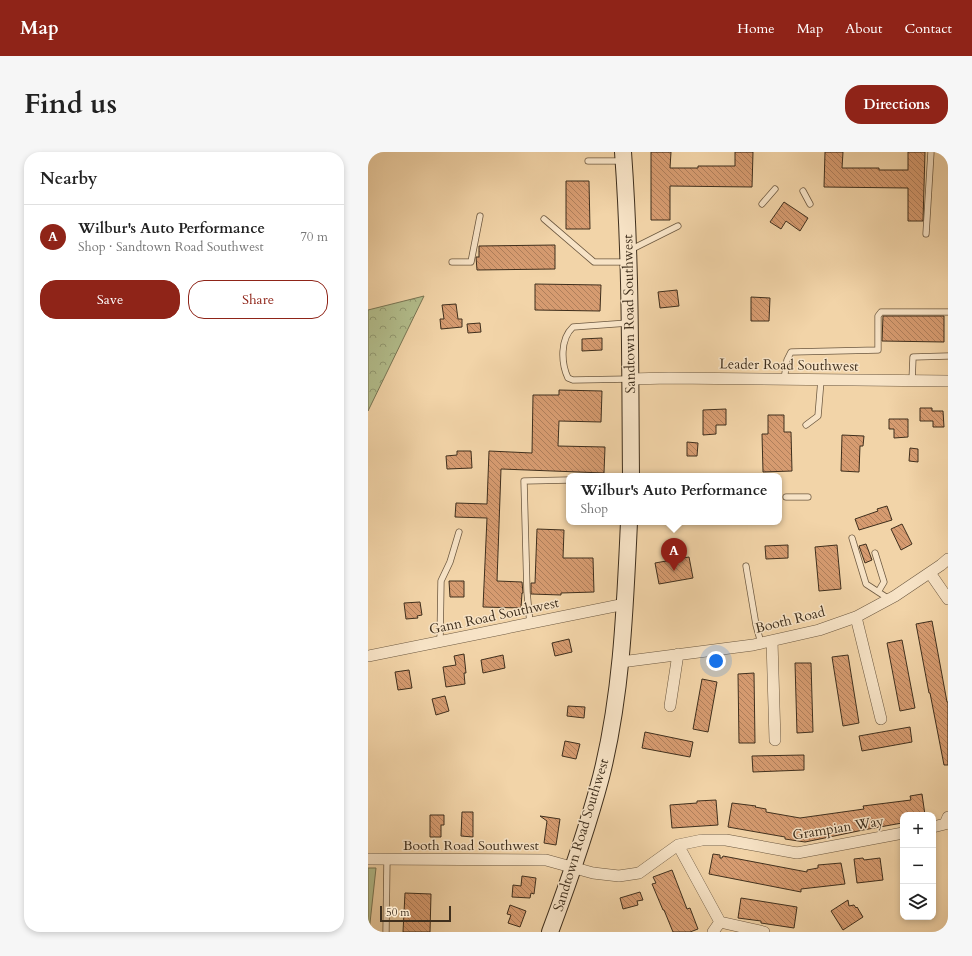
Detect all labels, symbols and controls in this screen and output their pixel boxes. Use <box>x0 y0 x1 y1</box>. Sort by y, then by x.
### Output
text: Map <box>20 15 59 41</box>
text: Home <box>737 19 775 38</box>
text: Map <box>797 19 823 38</box>
text: About <box>845 19 882 38</box>
text: Contact <box>904 19 952 38</box>
text: Find us <box>24 85 117 123</box>
button: Directions <box>845 85 948 124</box>
text: Nearby <box>40 167 97 190</box>
text: Wilbur's Auto Performance <box>78 218 265 238</box>
text: A <box>48 228 58 246</box>
text: 70 m <box>300 228 328 246</box>
street label: Sandtown Road Southwest <box>618 234 640 394</box>
text: Shop · Sandtown Road Southwest <box>78 238 264 256</box>
button: Save <box>40 280 180 319</box>
button: Share <box>188 280 328 319</box>
street label: Leader Road Southwest <box>719 354 859 376</box>
popup <box>566 473 782 525</box>
text: Wilbur's Auto Performance <box>581 480 767 500</box>
text: Shop <box>581 500 608 518</box>
pin: A <box>661 538 687 571</box>
street label: Gann Road Southwest <box>427 593 561 639</box>
street label: Booth Road <box>753 602 827 638</box>
your location <box>706 651 726 671</box>
street label: Sandtown Road Southwest <box>549 756 613 914</box>
street label: Grampian Way <box>791 811 886 845</box>
map controls <box>900 812 936 920</box>
button: + <box>900 812 936 848</box>
street label: Booth Road Southwest <box>403 836 540 855</box>
button: − <box>900 848 936 884</box>
button: layers <box>900 884 936 920</box>
scale bar <box>380 904 451 923</box>
text: 50 m <box>386 905 410 920</box>

